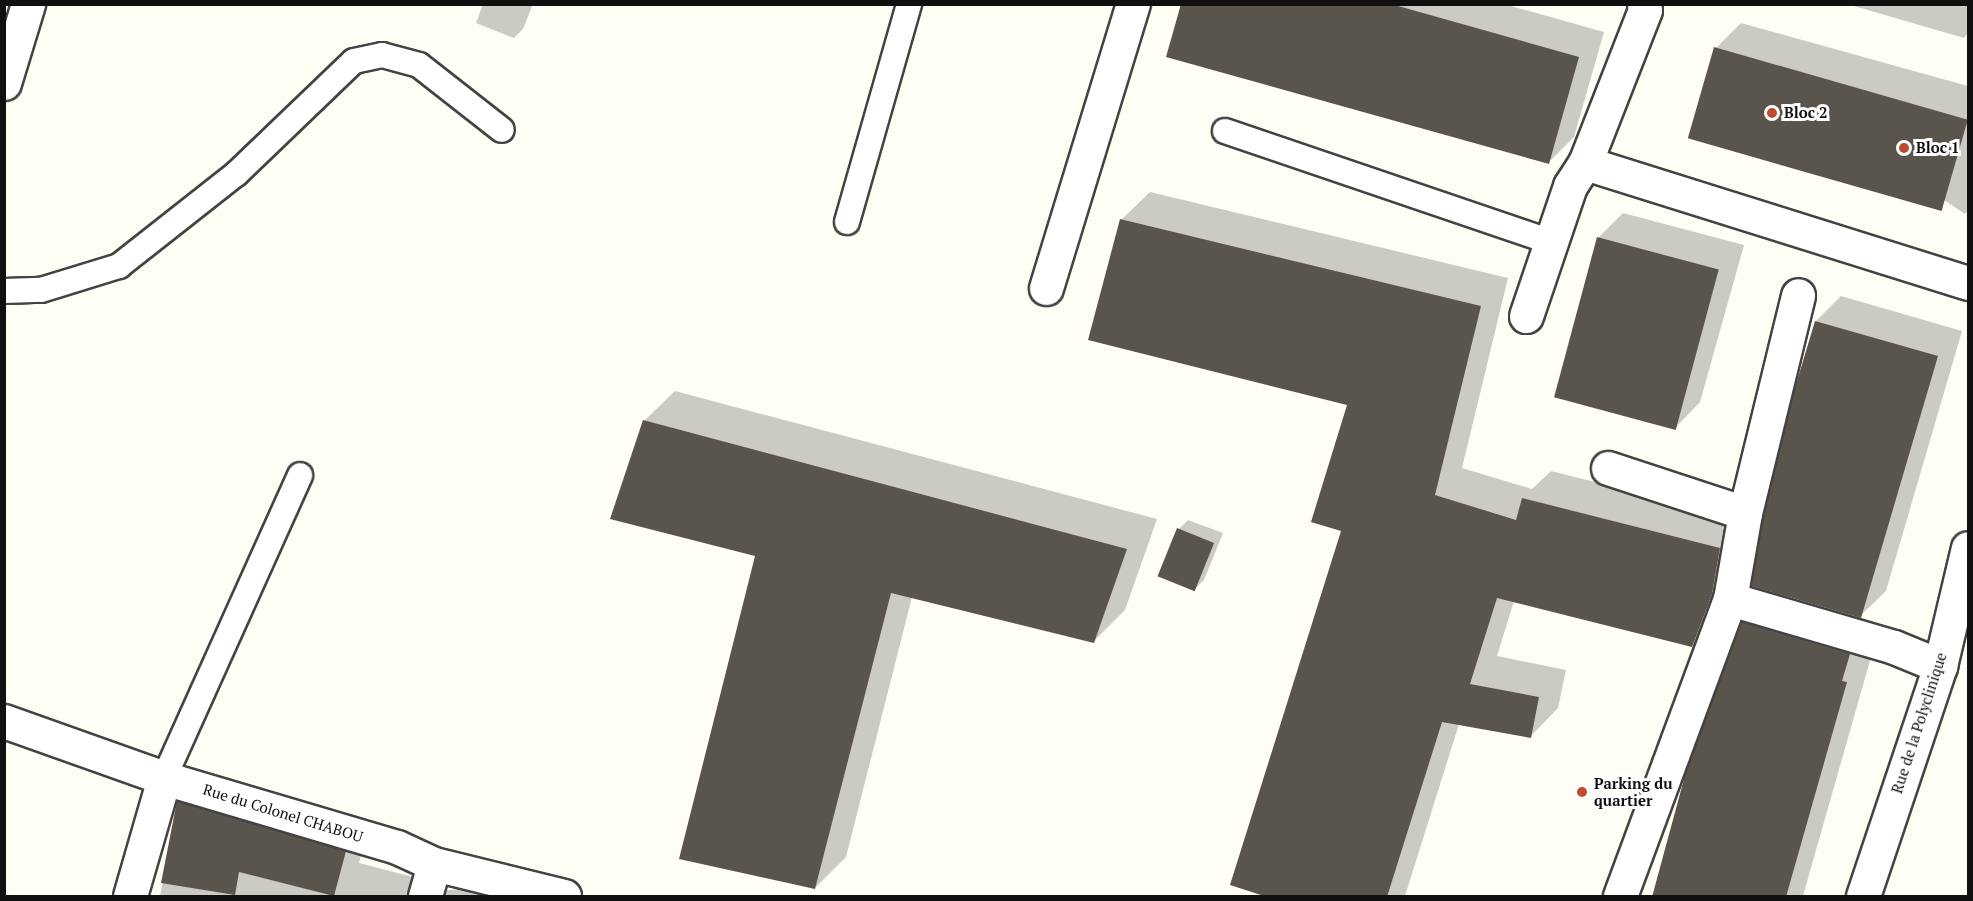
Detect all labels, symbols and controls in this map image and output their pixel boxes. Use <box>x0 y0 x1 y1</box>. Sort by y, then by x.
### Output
place label: Bloc 2 <box>1784 104 1827 122</box>
marker: Bloc 2 <box>1765 106 1779 120</box>
place label: Bloc 1 <box>1916 139 1959 157</box>
marker: Bloc 1 <box>1897 141 1911 155</box>
street label: Rue de la Polyclinique <box>1888 650 1950 796</box>
place label: Parking du quartier <box>1594 774 1673 809</box>
street label: Rue du Colonel CHABOU <box>201 780 365 846</box>
marker: Parking du quartier <box>1575 785 1589 799</box>

